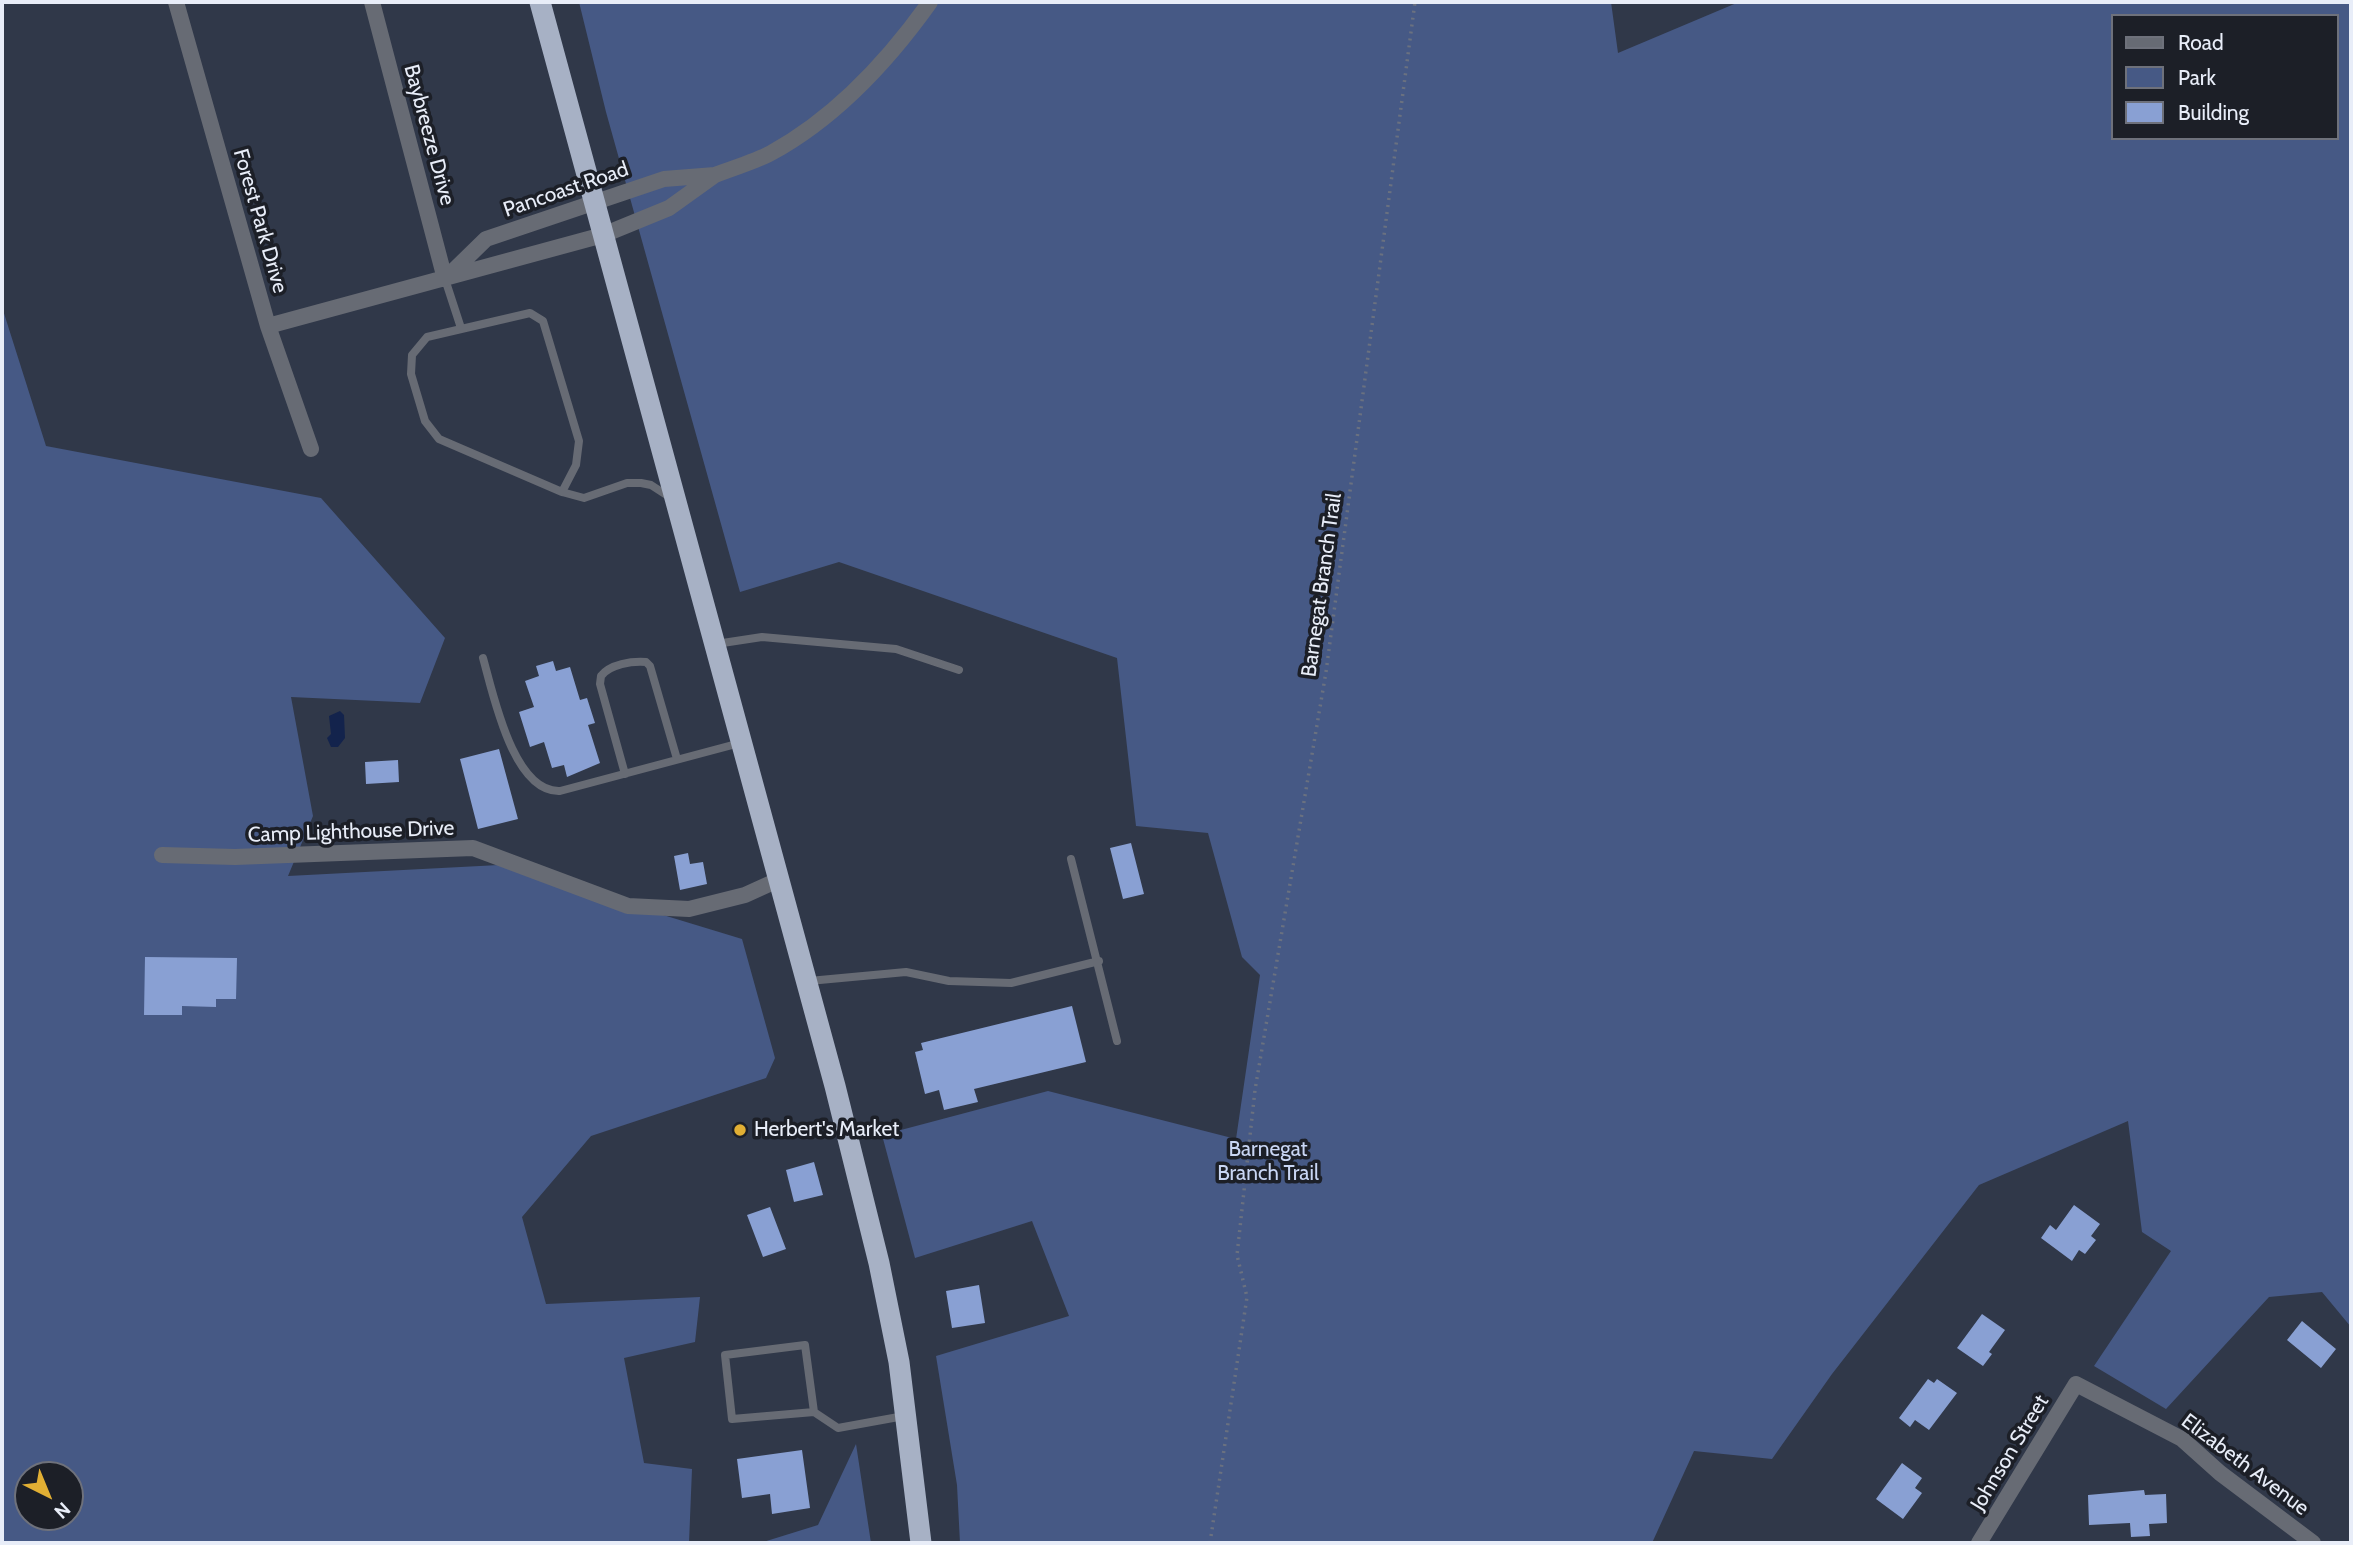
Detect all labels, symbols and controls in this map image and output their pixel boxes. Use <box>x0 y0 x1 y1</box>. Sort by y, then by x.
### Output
legend <box>2112 14 2339 140</box>
text: Road <box>2178 30 2224 55</box>
street label: Baybreeze Drive <box>398 62 460 208</box>
text: Park <box>2178 65 2216 90</box>
text: Building <box>2178 100 2249 125</box>
street label: Forest Park Drive <box>227 146 293 296</box>
street label: Pancoast Road <box>500 157 632 223</box>
street label: Barnegat Branch Trail <box>1297 491 1347 679</box>
street label: Camp Lighthouse Drive <box>247 816 455 848</box>
place label: Herbert's Market <box>754 1117 899 1143</box>
marker: Herbert's Market <box>732 1122 748 1138</box>
park label: Barnegat Branch Trail <box>1217 1137 1319 1187</box>
street label: Johnson Street <box>1966 1391 2054 1515</box>
street label: Elizabeth Avenue <box>2176 1409 2314 1521</box>
north arrow <box>14 1461 84 1531</box>
text: N <box>50 1497 75 1523</box>

